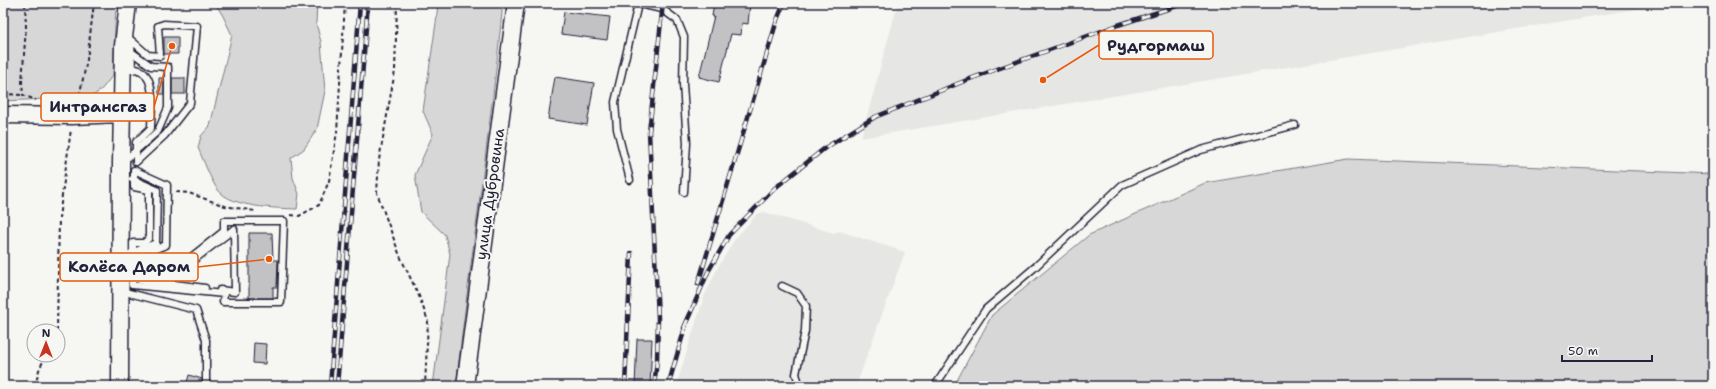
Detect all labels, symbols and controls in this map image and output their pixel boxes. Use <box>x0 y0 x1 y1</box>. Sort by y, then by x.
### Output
callout: Рудгормаш <box>1099 31 1213 59</box>
text: Рудгормаш <box>1107 35 1205 56</box>
callout: Интрансгаз <box>41 93 154 121</box>
text: Интрансгаз <box>49 96 147 117</box>
street label: улица Дубровина <box>471 126 509 261</box>
callout: Колёса Даром <box>60 253 198 281</box>
text: Колёса Даром <box>68 256 191 277</box>
north arrow <box>26 323 66 363</box>
text: N <box>42 326 51 341</box>
scale bar <box>1562 337 1652 363</box>
text: 50 m <box>1568 343 1598 359</box>

